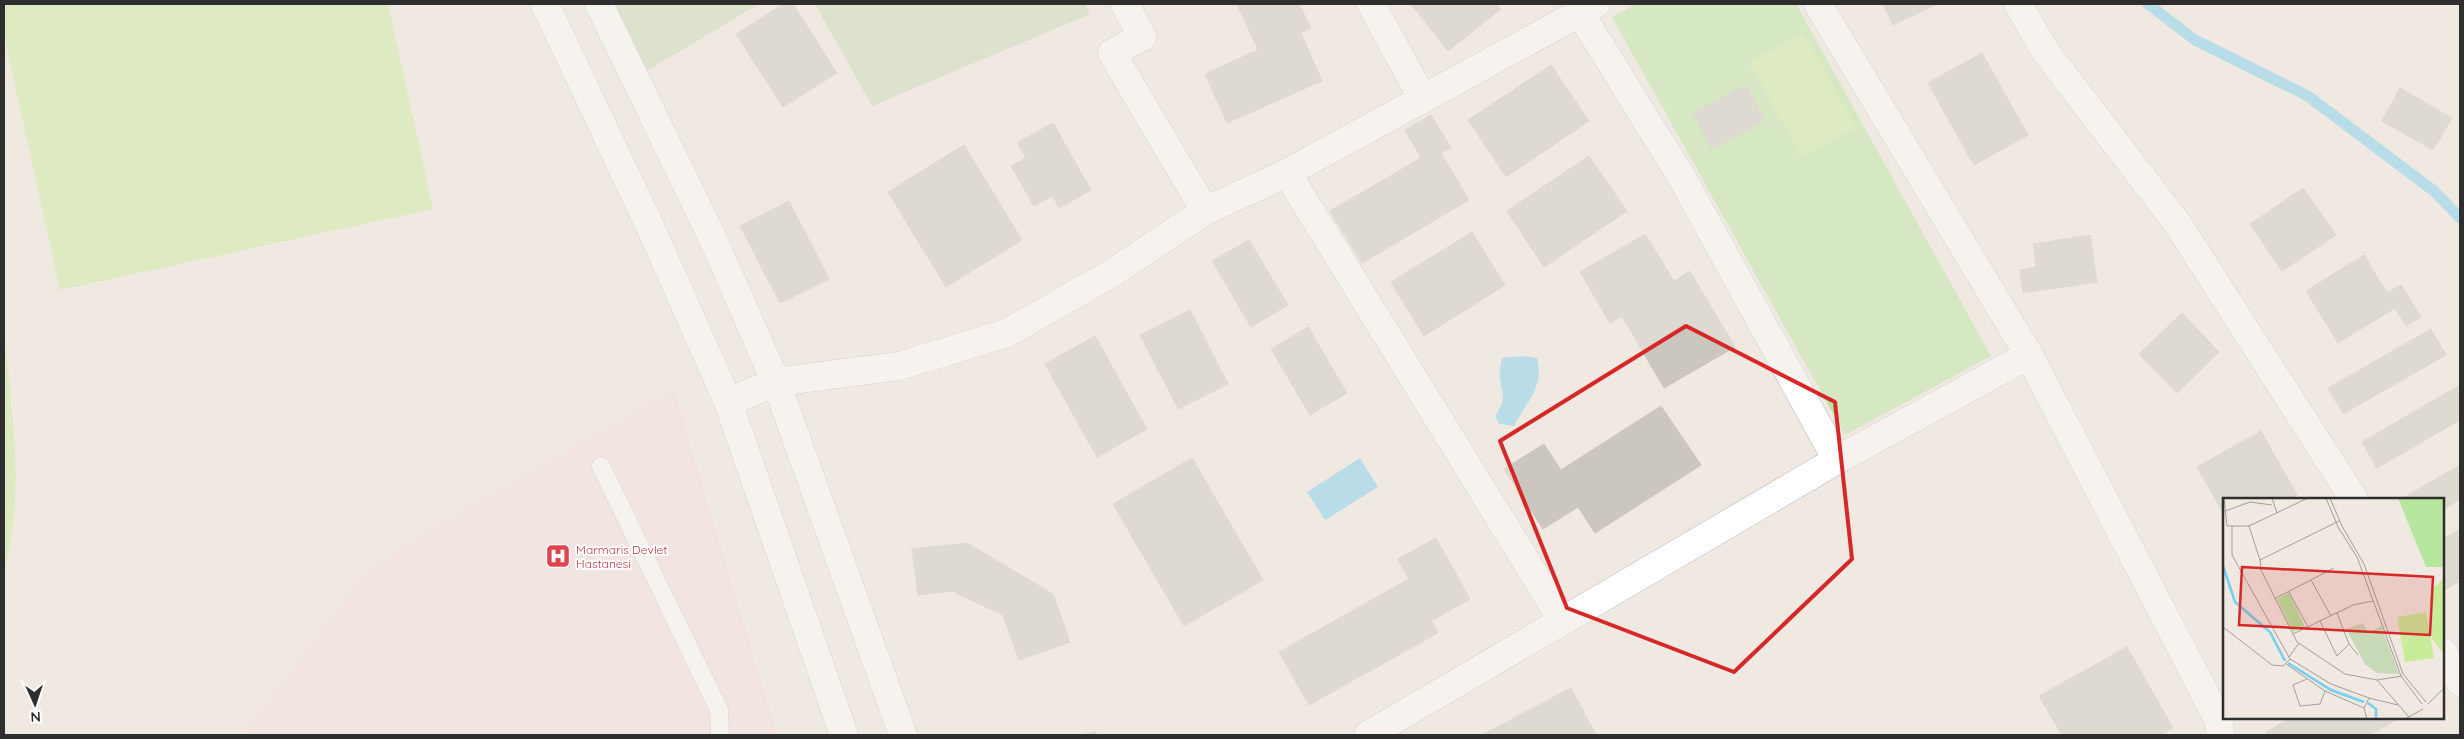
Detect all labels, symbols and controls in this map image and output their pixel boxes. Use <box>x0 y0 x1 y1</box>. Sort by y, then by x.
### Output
inset map <box>2223 498 2444 719</box>
place label: Marmaris Devlet Hastanesi <box>576 542 667 571</box>
hospital icon: Marmaris Devlet Hastanesi <box>545 543 571 569</box>
north arrow <box>10 679 60 729</box>
text: N <box>30 708 41 726</box>

